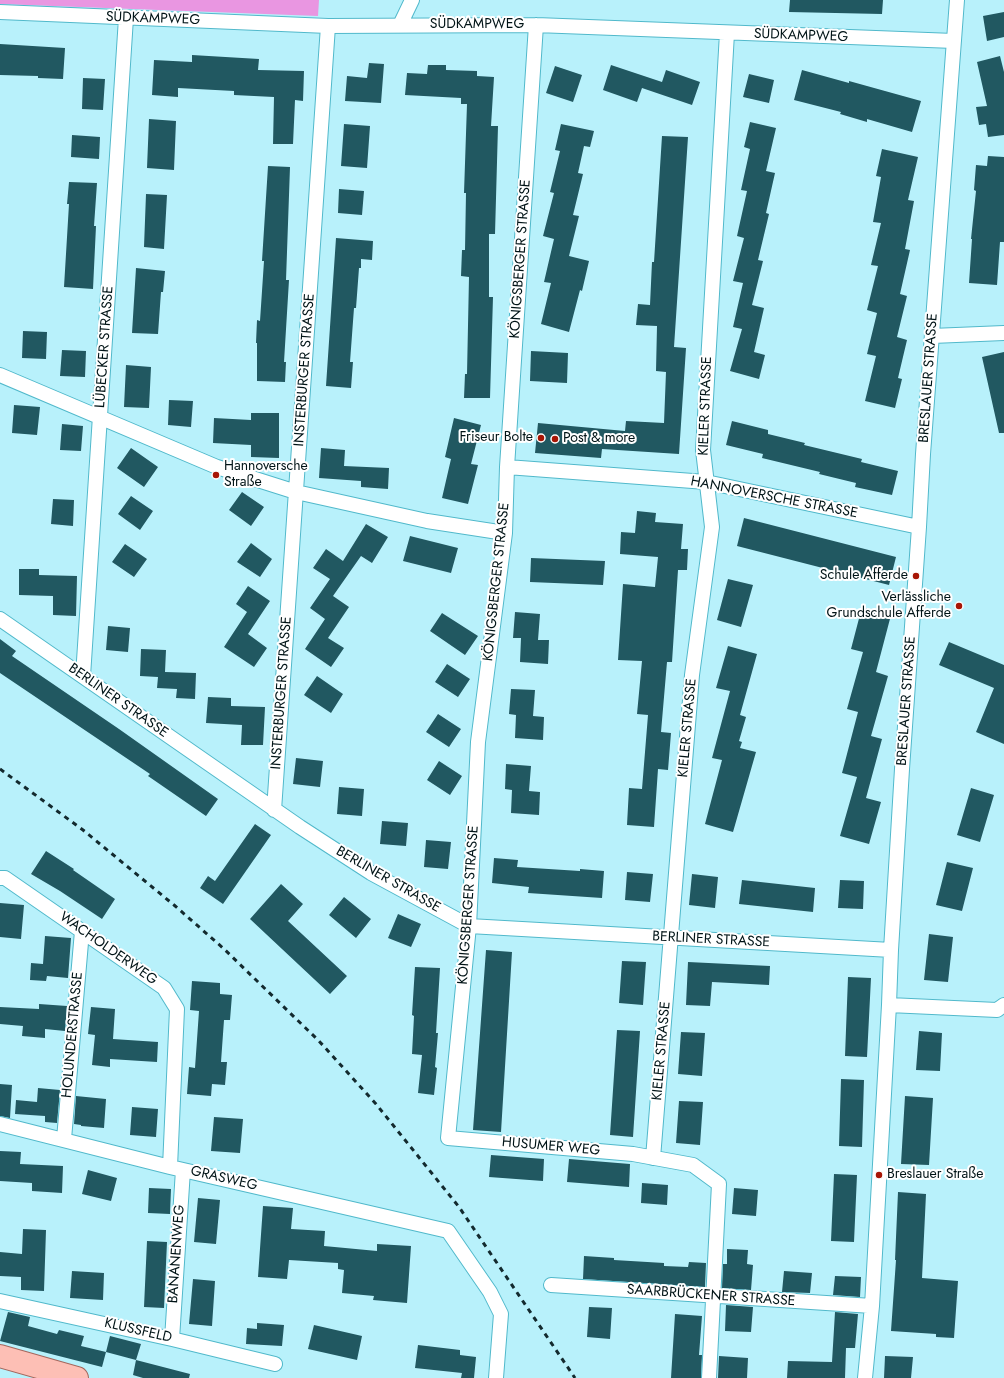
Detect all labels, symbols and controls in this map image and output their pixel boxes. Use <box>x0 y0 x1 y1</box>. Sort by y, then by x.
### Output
street label: SÜDKAMPWEG <box>105 9 201 29</box>
street label: SÜDKAMPWEG <box>430 17 524 33</box>
street label: SÜDKAMPWEG <box>753 26 849 46</box>
street label: KÖNIGSBERGER STRASSE <box>507 179 535 339</box>
street label: LÜBECKER STRASSE <box>92 286 118 408</box>
street label: INSTERBURGER STRASSE <box>291 293 319 447</box>
street label: BRESLAUER STRASSE <box>916 313 942 443</box>
street label: KIELER STRASSE <box>696 356 716 456</box>
place label: Friseur Bolte <box>459 430 533 446</box>
place label: Post & more <box>563 431 635 447</box>
marker: Friseur Bolte <box>536 433 546 443</box>
marker: Post & more <box>550 434 560 444</box>
place label: Hannoversche Straße <box>224 459 308 492</box>
marker: Hannoversche Straße <box>211 470 221 480</box>
street label: HANNOVERSCHE STRASSE <box>689 474 859 522</box>
street label: KÖNIGSBERGER STRASSE <box>480 502 514 662</box>
place label: Schule Afferde <box>820 568 908 584</box>
marker: Schule Afferde <box>911 571 921 581</box>
place label: Verlässliche Grundschule Afferde <box>827 590 951 622</box>
marker: Verlässliche Grundschule Afferde <box>954 601 964 611</box>
street label: INSTERBURGER STRASSE <box>268 616 296 770</box>
street label: BRESLAUER STRASSE <box>894 636 920 766</box>
street label: BERLINER STRASSE <box>65 660 171 742</box>
street label: KIELER STRASSE <box>675 678 701 778</box>
street label: KÖNIGSBERGER STRASSE <box>455 825 483 985</box>
street label: BERLINER STRASSE <box>333 843 443 917</box>
street label: WACHOLDERWEG <box>56 909 160 989</box>
street label: BERLINER STRASSE <box>652 929 770 951</box>
street label: HOLUNDERSTRASSE <box>59 971 87 1099</box>
street label: KIELER STRASSE <box>649 1001 675 1101</box>
street label: HUSUMER WEG <box>501 1134 601 1160</box>
street label: GRASWEG <box>189 1163 259 1195</box>
place label: Breslauer Straße <box>887 1167 983 1183</box>
marker: Breslauer Straße <box>874 1170 884 1180</box>
street label: BANANENWEG <box>165 1204 189 1304</box>
street label: SAARBRÜCKENER STRASSE <box>626 1282 796 1310</box>
street label: KLUSSFELD <box>103 1315 173 1347</box>

